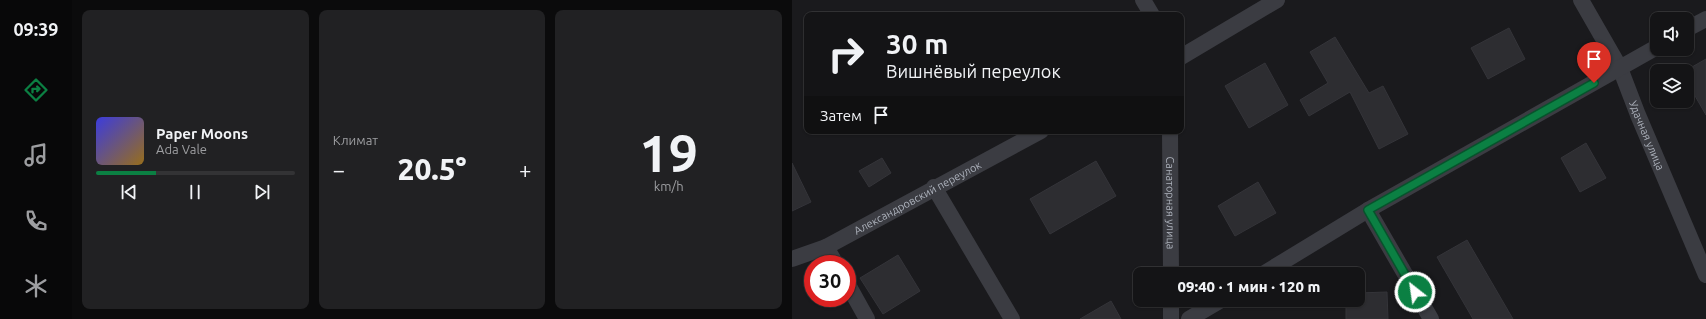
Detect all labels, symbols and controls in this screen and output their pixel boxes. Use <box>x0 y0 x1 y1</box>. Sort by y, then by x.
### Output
map controls <box>1650 12 1694 108</box>
button: sound <box>1650 12 1694 56</box>
text: 09:39 <box>13 19 59 39</box>
icon: right <box>820 28 872 80</box>
text: 30 m <box>886 28 948 59</box>
pin <box>1577 42 1611 83</box>
icon: arrive <box>1583 48 1605 70</box>
text: Вишнёвый переулок <box>886 61 1061 81</box>
button: layers <box>1650 64 1694 108</box>
icon: directions <box>22 76 50 104</box>
street label: Удачная улица <box>1627 99 1667 172</box>
icon: arrive <box>870 104 892 126</box>
text: Затем <box>820 107 862 124</box>
text: 19 <box>639 124 698 182</box>
text: Paper Moons <box>156 125 248 142</box>
text: Климат <box>333 133 378 147</box>
icon: music <box>22 141 50 169</box>
text: Ada Vale <box>156 142 207 156</box>
text: 20.5° <box>397 152 467 186</box>
street label: Санаторная улица <box>1164 156 1177 250</box>
text: − <box>333 157 345 182</box>
text: + <box>519 157 531 182</box>
street label: Александровский переулок <box>852 158 984 237</box>
text: km/h <box>654 179 684 193</box>
icon: previous <box>118 181 140 203</box>
icon: pause <box>184 181 206 203</box>
icon: next <box>251 181 273 203</box>
icon: phone <box>22 207 50 235</box>
speed limit sign: 30 <box>804 255 856 307</box>
position arrow <box>1394 271 1436 313</box>
icon: climate <box>22 272 50 300</box>
text: 09:40 · 1 мин · 120 m <box>1178 278 1320 295</box>

